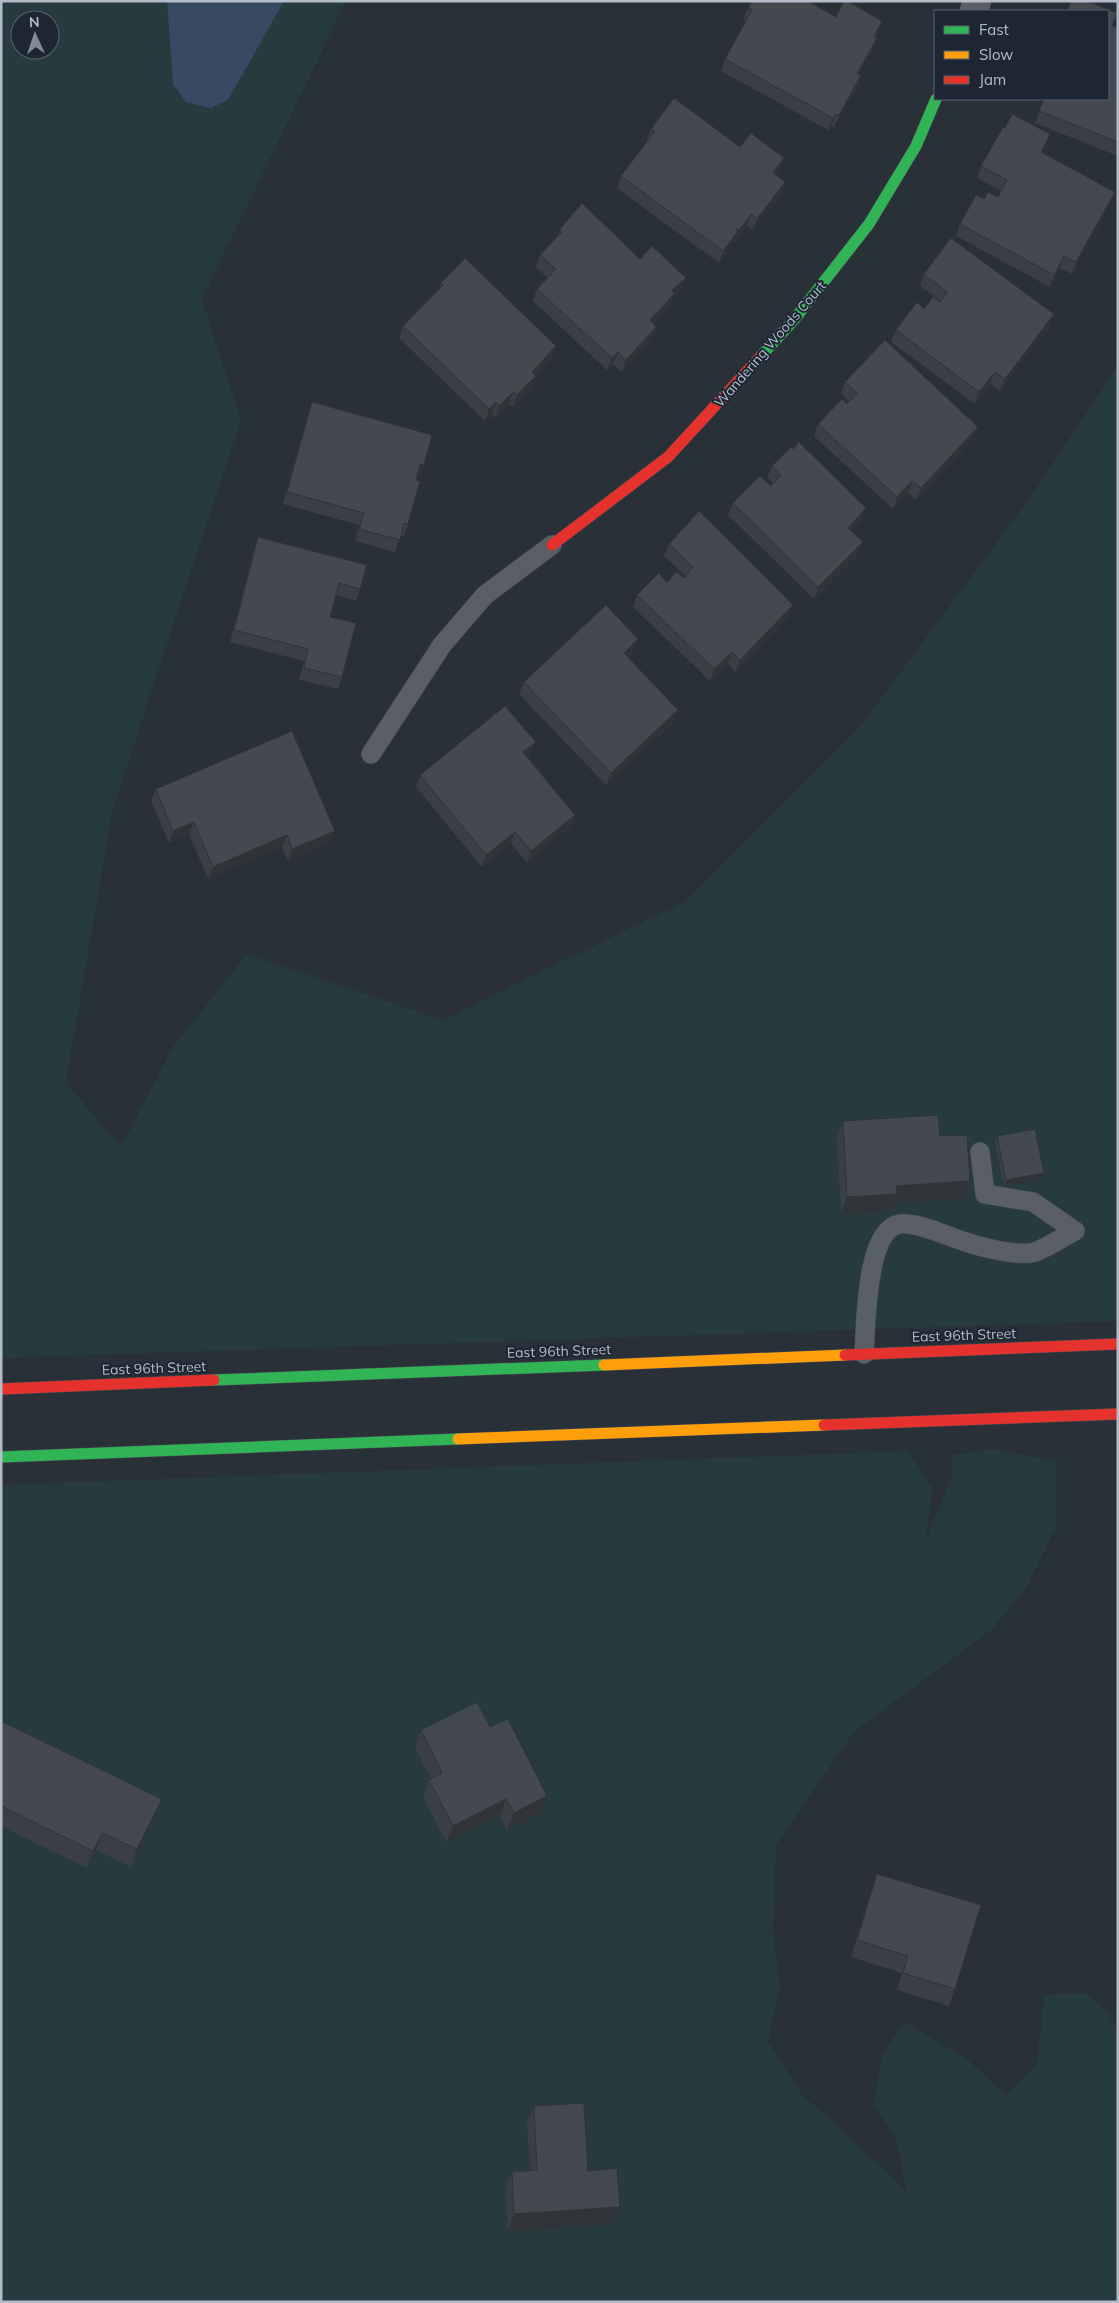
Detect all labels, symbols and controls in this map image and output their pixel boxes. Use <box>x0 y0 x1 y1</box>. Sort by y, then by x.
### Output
north arrow <box>10 10 60 60</box>
legend <box>934 10 1109 100</box>
text: N <box>29 13 40 31</box>
text: Fast <box>979 20 1009 39</box>
text: Slow <box>979 45 1013 64</box>
text: Jam <box>979 70 1006 89</box>
street label: Wandering Woods Court <box>710 277 830 411</box>
street label: East 96th Street <box>912 1324 1016 1346</box>
street label: East 96th Street <box>507 1340 611 1362</box>
street label: East 96th Street <box>102 1357 206 1379</box>

